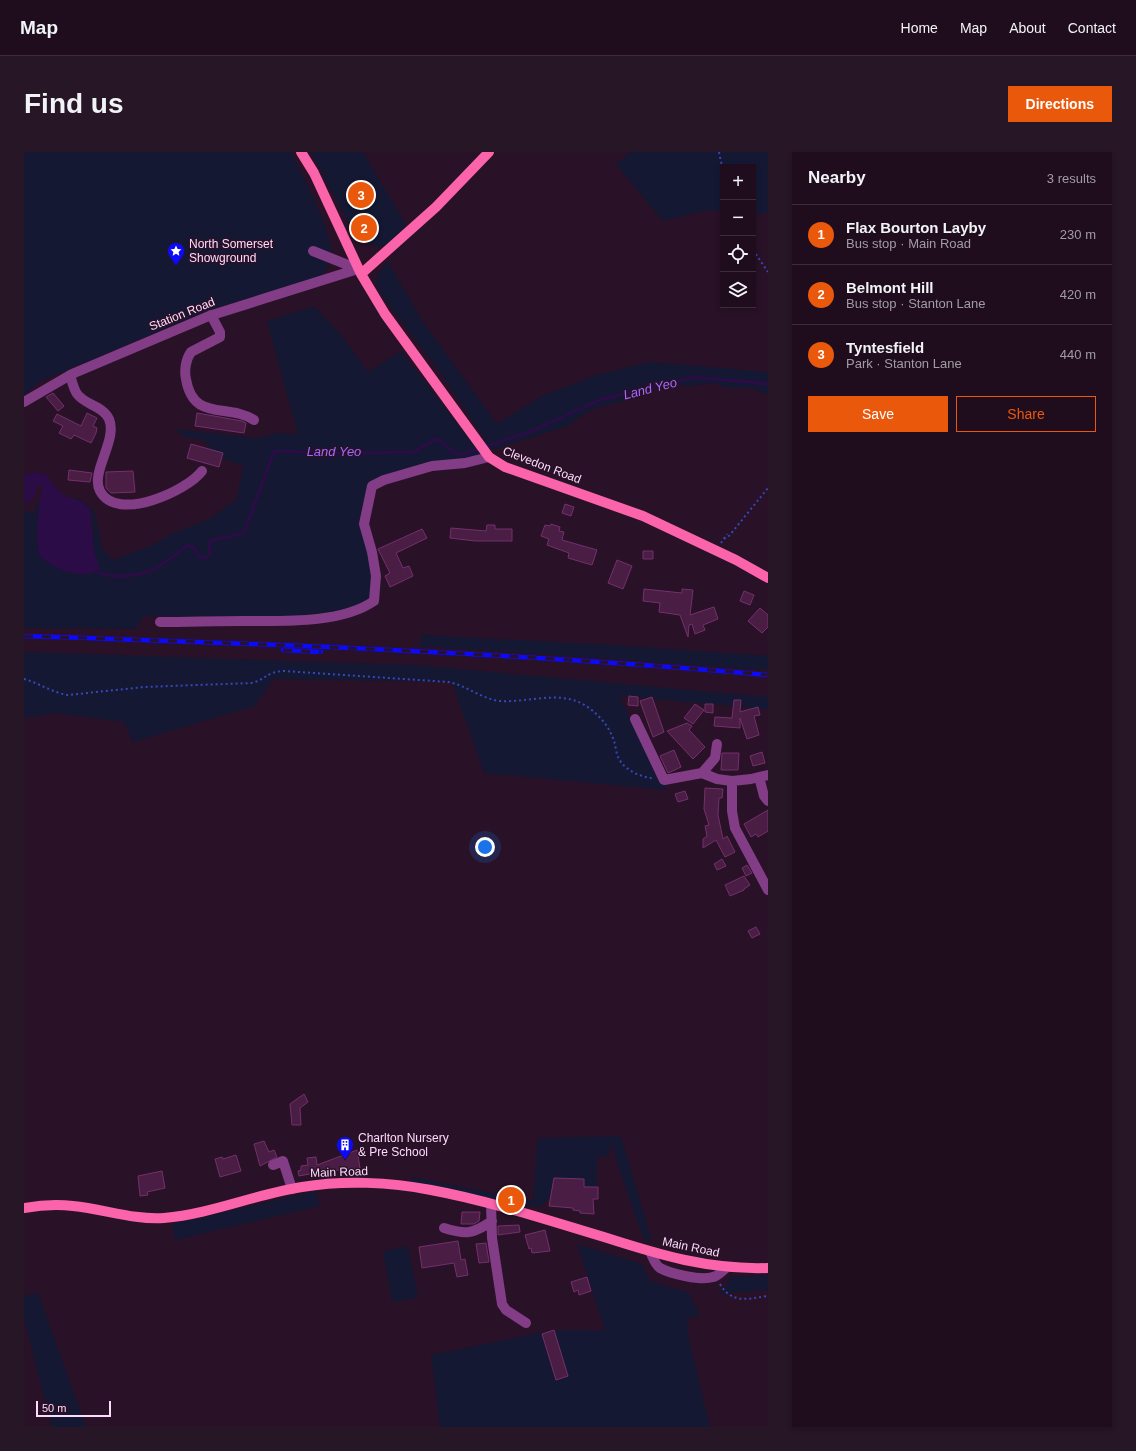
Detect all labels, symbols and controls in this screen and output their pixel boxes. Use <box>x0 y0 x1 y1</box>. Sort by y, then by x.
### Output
text: Map <box>20 17 58 38</box>
text: Home <box>901 20 938 36</box>
text: Map <box>960 20 987 36</box>
text: About <box>1009 20 1046 36</box>
text: Contact <box>1068 20 1116 36</box>
button: Directions <box>1008 86 1112 122</box>
text: Find us <box>24 88 124 119</box>
map controls <box>720 164 756 308</box>
button: + <box>720 164 756 200</box>
text: Nearby <box>808 168 866 187</box>
text: 3 results <box>1047 171 1096 186</box>
pin: 3 <box>348 180 374 210</box>
button: − <box>720 200 756 236</box>
pin: 2 <box>351 213 377 243</box>
text: Flax Bourton Layby <box>846 219 986 236</box>
text: 1 <box>817 227 825 242</box>
text: 230 m <box>1060 227 1096 242</box>
button: locate <box>720 236 756 272</box>
text: Bus stop · Main Road <box>846 236 971 251</box>
place label: North Somerset Showground <box>189 237 274 265</box>
place icon: North Somerset Showground <box>166 241 186 266</box>
button: layers <box>720 272 756 308</box>
text: Belmont Hill <box>846 279 934 296</box>
text: 2 <box>817 287 825 302</box>
text: 420 m <box>1060 287 1096 302</box>
street label: Station Road <box>147 295 217 333</box>
text: Bus stop · Stanton Lane <box>846 296 985 311</box>
text: Tyntesfield <box>846 339 924 356</box>
text: 3 <box>817 347 825 362</box>
text: 440 m <box>1060 347 1096 362</box>
text: Park · Stanton Lane <box>846 356 962 371</box>
water label: Land Yeo <box>622 375 678 402</box>
button: Save <box>808 396 948 432</box>
button: Share <box>956 396 1096 432</box>
water label: Land Yeo <box>307 444 361 459</box>
street label: Clevedon Road <box>501 444 583 486</box>
your location <box>475 837 495 857</box>
place label: Charlton Nursery & Pre School <box>358 1131 449 1159</box>
building icon: Charlton Nursery & Pre School <box>335 1135 355 1160</box>
street label: Main Road <box>310 1164 368 1180</box>
pin: 1 <box>498 1185 524 1215</box>
street label: Main Road <box>661 1234 721 1260</box>
scale bar <box>36 1399 111 1418</box>
text: 50 m <box>42 1402 66 1414</box>

